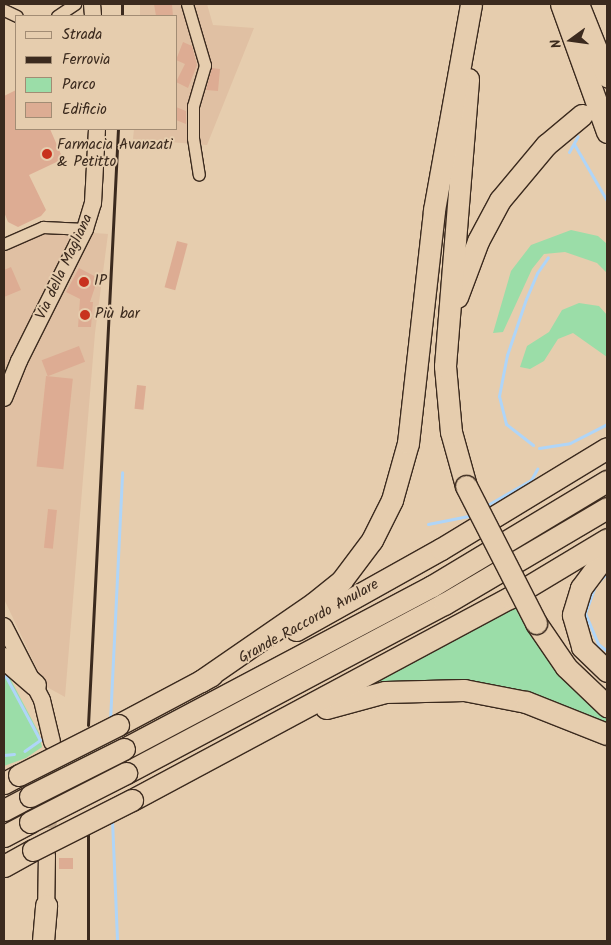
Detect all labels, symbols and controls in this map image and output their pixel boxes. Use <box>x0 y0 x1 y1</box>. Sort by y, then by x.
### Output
legend <box>15 15 178 130</box>
north arrow <box>546 15 596 65</box>
text: Strada <box>62 23 102 47</box>
text: N <box>545 37 568 51</box>
text: Ferrovia <box>62 48 110 72</box>
text: Parco <box>62 73 96 97</box>
text: Edificio <box>62 98 107 122</box>
place label: Farmacia Avanzati & Petitto <box>57 136 173 171</box>
marker: Farmacia Avanzati & Petitto <box>41 148 53 160</box>
street label: Via della Magliana <box>33 211 97 323</box>
place label: IP <box>94 273 107 291</box>
marker: IP <box>78 276 90 288</box>
place label: Più bar <box>95 306 140 324</box>
marker: Più bar <box>79 309 91 321</box>
street label: Grande Raccordo Anulare <box>236 576 382 668</box>

